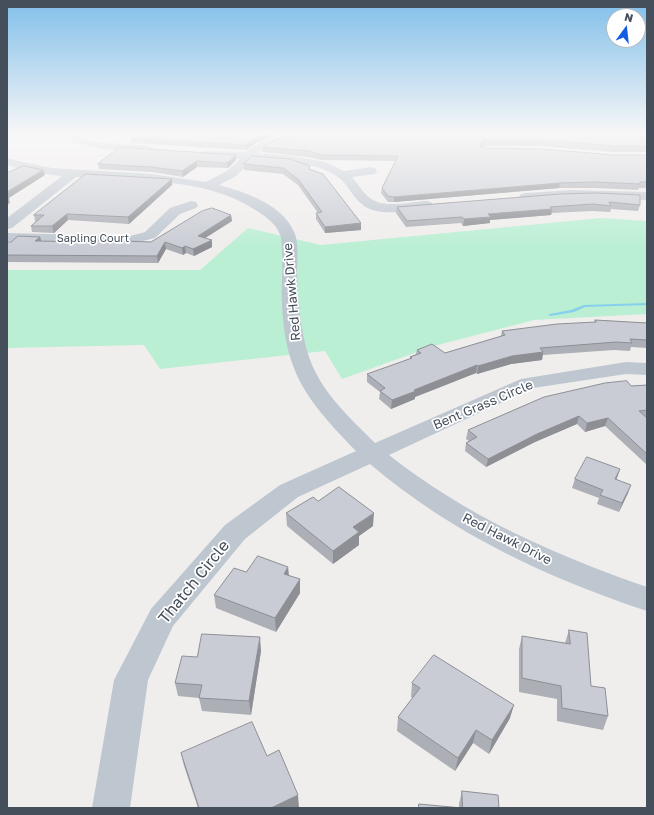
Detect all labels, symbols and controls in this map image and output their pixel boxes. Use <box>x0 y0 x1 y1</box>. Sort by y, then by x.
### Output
north arrow <box>606 8 646 48</box>
text: N <box>623 10 635 24</box>
street label: Sapling Court <box>57 232 129 246</box>
street label: Red Hawk Drive <box>280 243 304 341</box>
street label: Bent Grass Circle <box>431 377 535 433</box>
street label: Red Hawk Drive <box>460 510 554 568</box>
street label: Thatch Circle <box>155 536 233 628</box>

